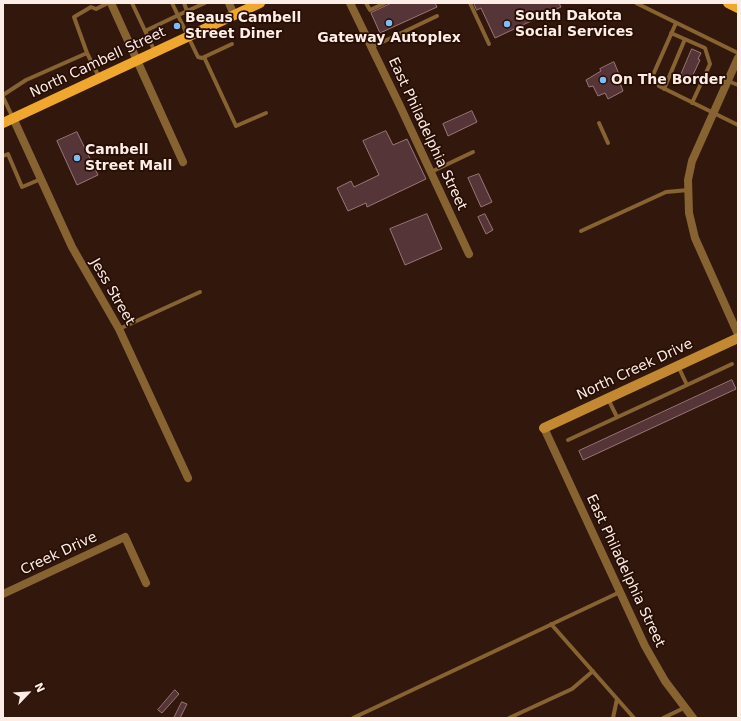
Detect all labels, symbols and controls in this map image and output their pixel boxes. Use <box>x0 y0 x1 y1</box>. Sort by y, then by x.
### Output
place label: South Dakota Social Services <box>515 8 633 40</box>
place label: Beaus Cambell Street Diner <box>185 10 301 42</box>
marker: Gateway Autoplex <box>384 18 394 28</box>
marker: South Dakota Social Services <box>502 19 512 29</box>
marker: Beaus Cambell Street Diner <box>172 21 182 31</box>
street label: North Cambell Street <box>27 24 169 102</box>
place label: Gateway Autoplex <box>317 30 461 46</box>
street label: East Philadelphia Street <box>384 55 470 213</box>
place label: On The Border <box>611 72 725 88</box>
marker: On The Border <box>598 75 608 85</box>
place label: Cambell Street Mall <box>85 142 172 174</box>
marker: Cambell Street Mall <box>72 153 82 163</box>
street label: Jess Street <box>86 256 138 328</box>
street label: North Creek Drive <box>574 336 696 404</box>
street label: East Philadelphia Street <box>582 492 668 650</box>
street label: Creek Drive <box>18 529 100 579</box>
north arrow <box>8 673 48 713</box>
text: N <box>31 681 47 695</box>

